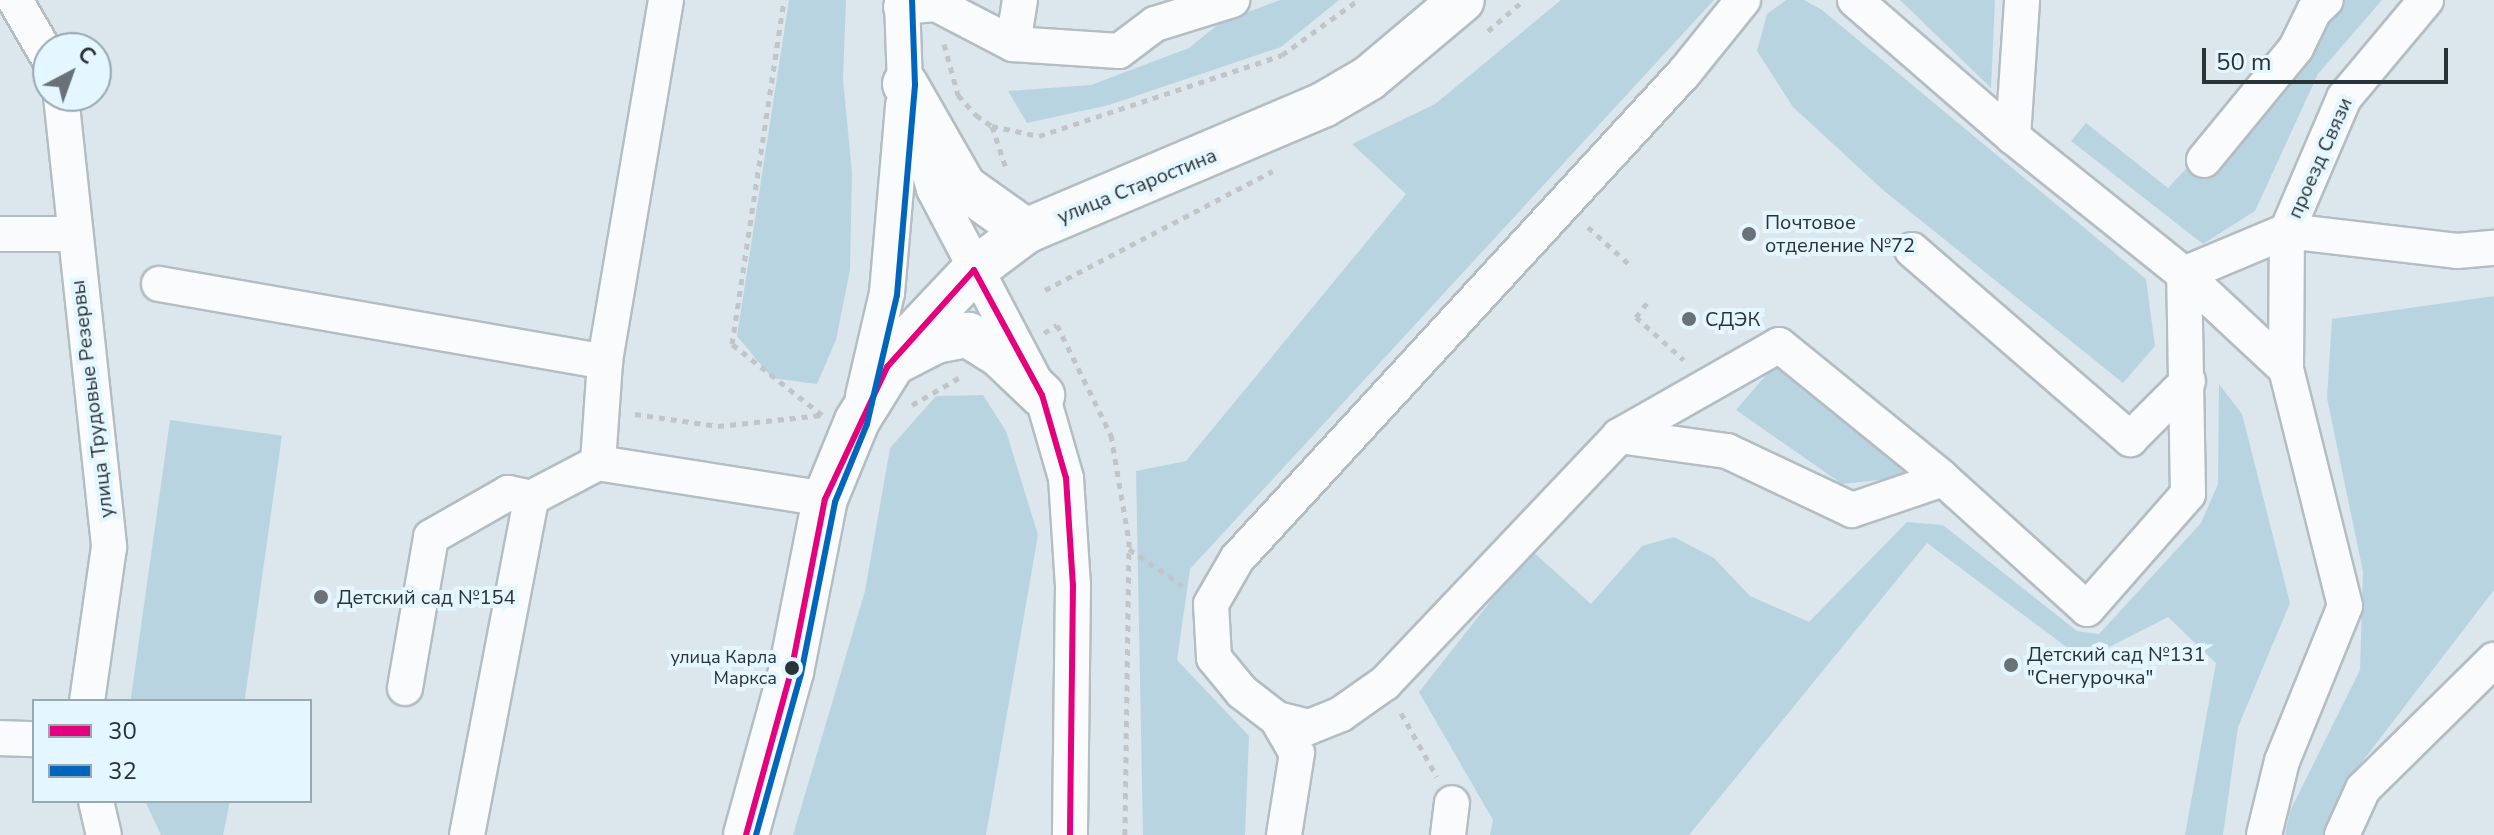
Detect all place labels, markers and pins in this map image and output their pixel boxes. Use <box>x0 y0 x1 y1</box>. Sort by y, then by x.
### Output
place label: Почтовое отделение №72 <box>1765 210 1915 257</box>
marker: Почтовое отделение №72 <box>1740 225 1758 243</box>
place label: СДЭК <box>1705 307 1760 331</box>
marker: СДЭК <box>1680 310 1698 328</box>
place label: Детский сад №154 <box>337 585 516 609</box>
marker: Детский сад №154 <box>312 588 330 606</box>
place label: Детский сад №131 "Снегурочка" <box>2027 642 2206 689</box>
place label: улица Карла Маркса <box>670 647 777 690</box>
marker: Детский сад №131 "Снегурочка" <box>2002 656 2020 674</box>
marker: улица Карла Маркса <box>784 660 800 676</box>

